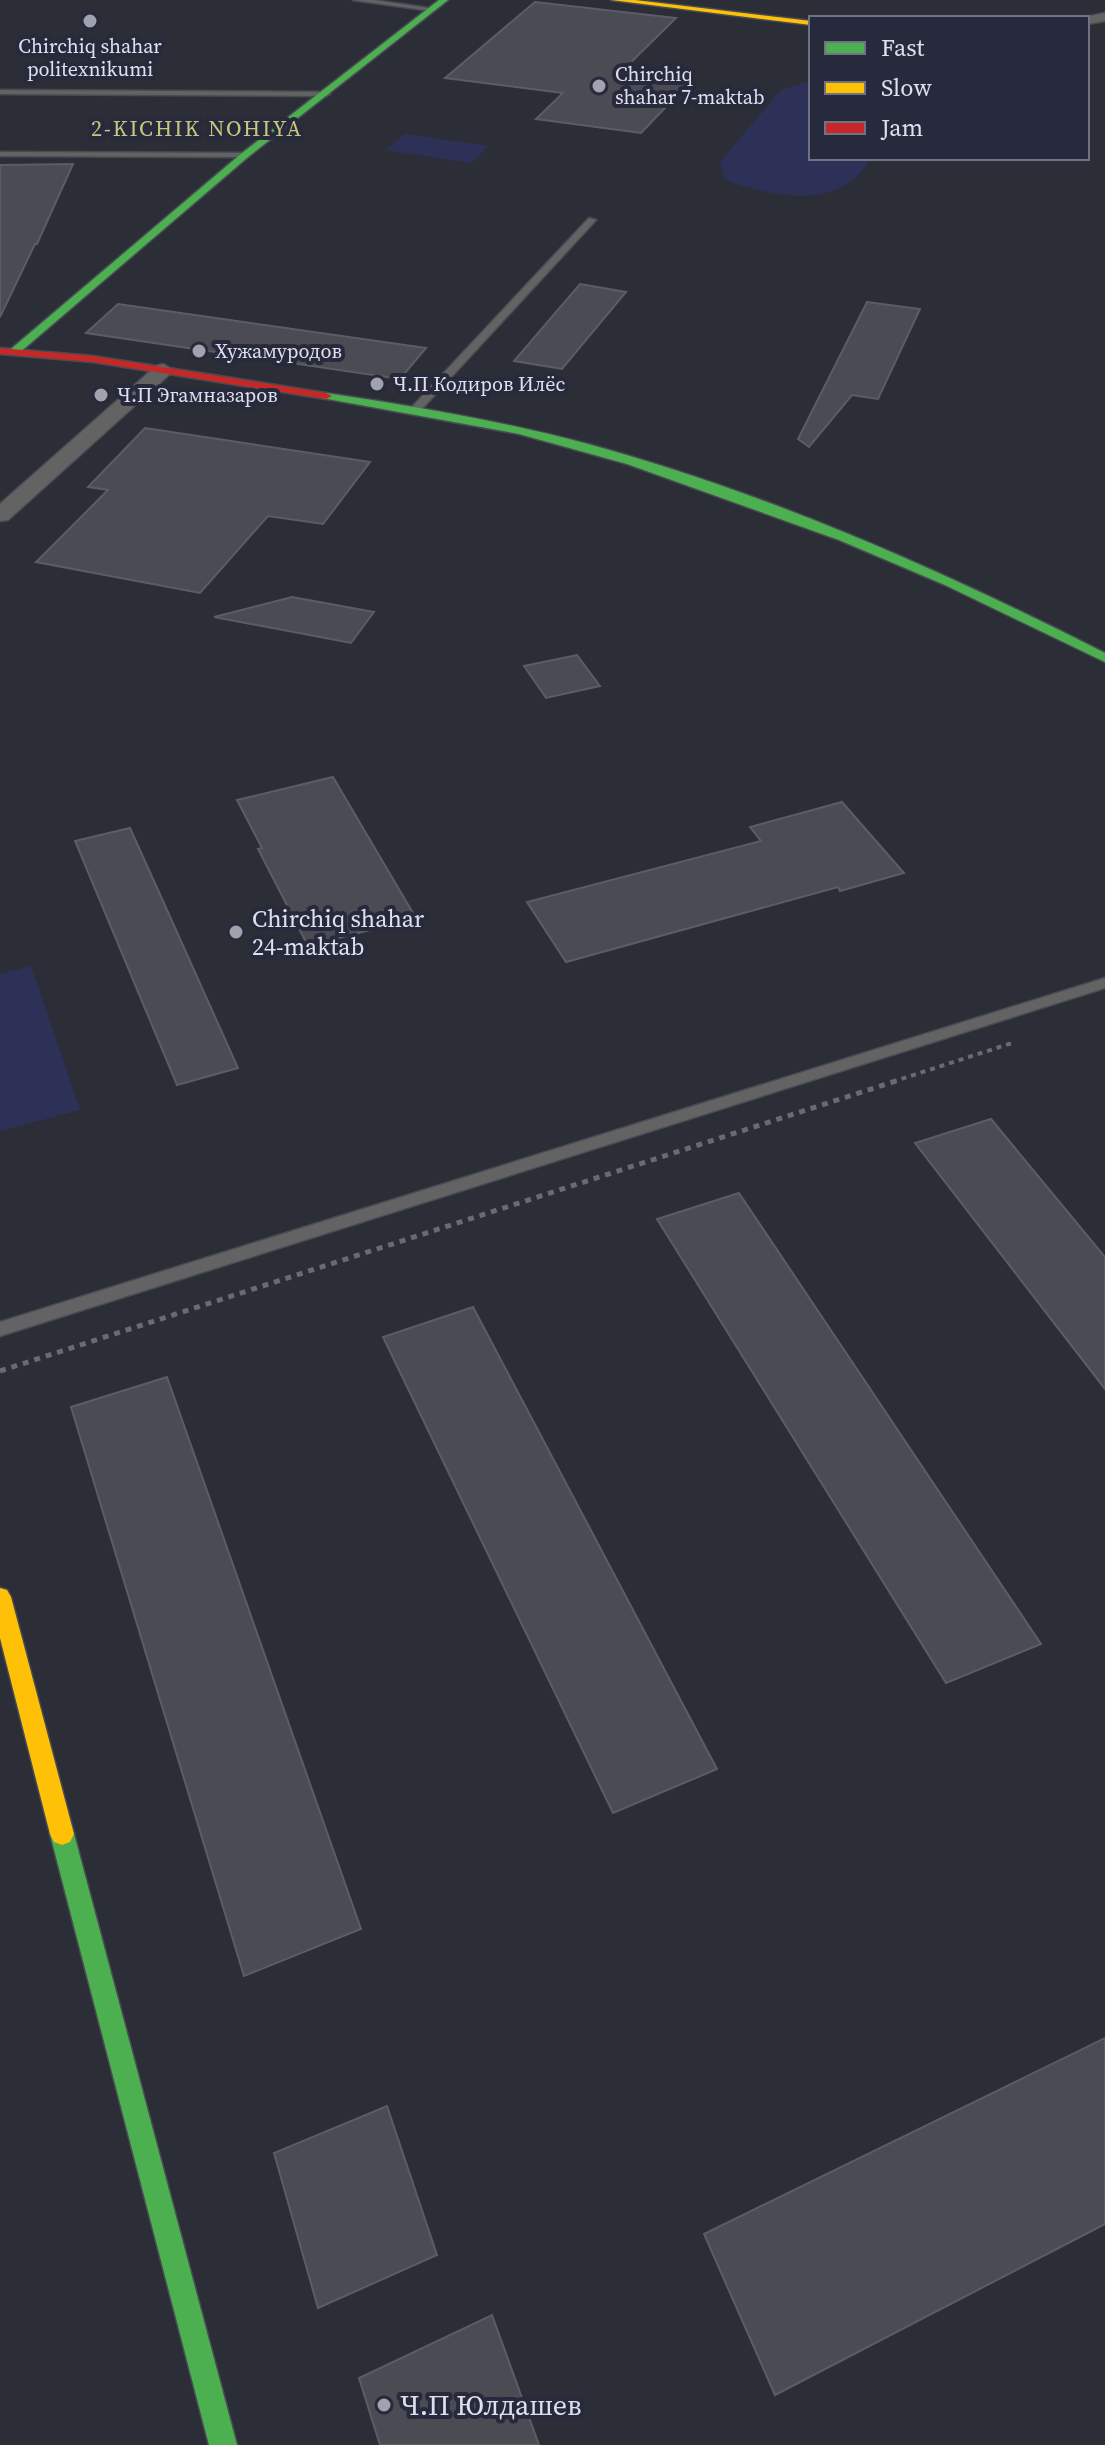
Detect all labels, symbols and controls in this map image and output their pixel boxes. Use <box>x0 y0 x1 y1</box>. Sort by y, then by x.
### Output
marker: Chirchiq shahar politexnikumi <box>81 12 99 30</box>
legend <box>809 16 1089 160</box>
text: Fast <box>881 31 925 64</box>
place label: Chirchiq shahar politexnikumi <box>18 32 162 83</box>
place label: Chirchiq shahar 7-maktab <box>615 60 765 111</box>
text: Slow <box>881 71 932 104</box>
marker: Chirchiq shahar 7-maktab <box>590 77 608 95</box>
text: Jam <box>880 111 923 144</box>
district label: 2-KICHIK NOHIYA <box>91 113 303 143</box>
place label: Хужамуродов <box>215 337 342 365</box>
marker: Хужамуродов <box>190 342 208 360</box>
place label: Ч.П Кодиров Илёс <box>393 370 565 398</box>
marker: Ч.П Кодиров Илёс <box>368 375 386 393</box>
place label: Ч.П Эгамназаров <box>117 381 277 409</box>
marker: Ч.П Эгамназаров <box>92 386 110 404</box>
place label: Chirchiq shahar 24-maktab <box>252 902 424 963</box>
marker: Chirchiq shahar 24-maktab <box>227 923 245 941</box>
place label: Ч.П Юлдашев <box>400 2386 582 2424</box>
marker: Ч.П Юлдашев <box>375 2396 393 2414</box>

